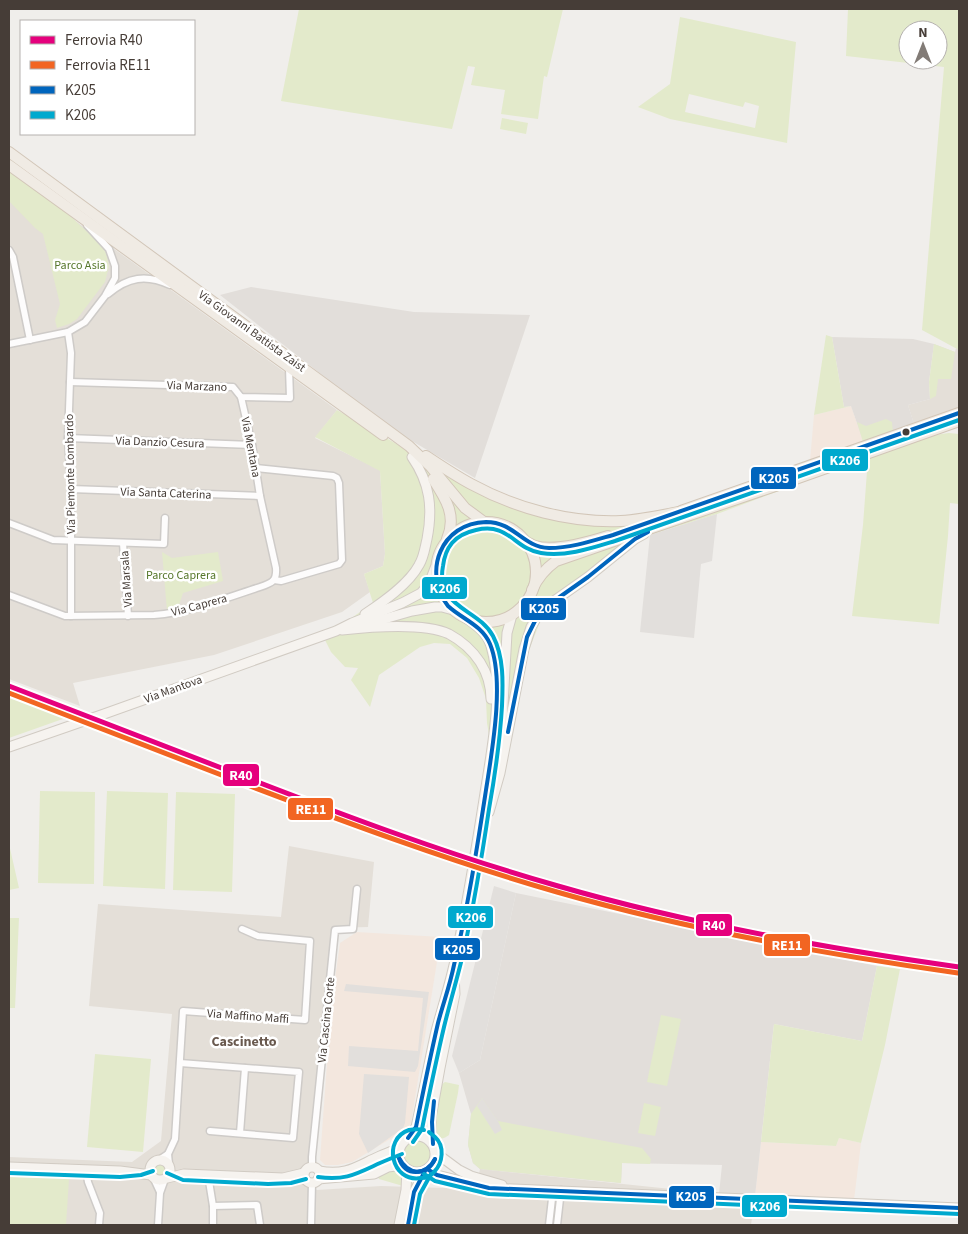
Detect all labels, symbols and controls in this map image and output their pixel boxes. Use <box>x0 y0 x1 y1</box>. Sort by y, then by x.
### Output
legend <box>20 20 195 135</box>
north arrow <box>898 20 948 70</box>
text: N <box>918 23 928 43</box>
text: Ferrovia R40 <box>65 30 143 51</box>
text: Ferrovia RE11 <box>65 55 151 76</box>
text: K205 <box>65 80 96 101</box>
text: K206 <box>65 105 96 126</box>
park label: Parco Asia <box>54 257 106 274</box>
street label: Via Giovanni Battista Zaist <box>194 287 309 376</box>
street label: Via Marzano <box>166 377 227 396</box>
street label: Via Piemonte Lombardo <box>61 414 80 534</box>
street label: Via Mentana <box>236 415 265 479</box>
unlabelled marker <box>901 427 911 437</box>
street label: Via Danzio Cesura <box>115 432 205 453</box>
line badge: K206 <box>821 448 869 472</box>
text: K206 <box>830 451 860 471</box>
line badge: K205 <box>750 466 797 490</box>
text: K205 <box>759 469 789 489</box>
street label: Via Santa Caterina <box>120 483 212 504</box>
street label: Via Marsala <box>116 550 137 608</box>
park label: Parco Caprera <box>146 567 216 584</box>
line badge: K206 <box>421 576 468 600</box>
text: K206 <box>430 579 460 599</box>
street label: Via Caprera <box>169 590 229 621</box>
line badge: K205 <box>520 597 567 621</box>
text: K205 <box>529 599 559 619</box>
street label: Via Mantova <box>142 671 205 708</box>
line badge: R40 <box>222 763 260 787</box>
text: R40 <box>229 766 253 786</box>
line badge: RE11 <box>287 797 334 821</box>
text: RE11 <box>295 800 327 820</box>
line badge: K206 <box>447 905 494 929</box>
text: K206 <box>456 908 486 928</box>
line badge: R40 <box>695 913 733 937</box>
text: R40 <box>702 916 726 936</box>
line badge: RE11 <box>763 933 811 957</box>
text: RE11 <box>771 936 803 956</box>
line badge: K205 <box>434 937 481 961</box>
text: K205 <box>443 940 473 960</box>
street label: Via Cascina Corte <box>314 976 339 1064</box>
street label: Via Maffino Maffi <box>206 1005 290 1028</box>
district label: Cascinetto <box>211 1032 277 1052</box>
line badge: K205 <box>668 1185 715 1209</box>
text: K205 <box>676 1187 706 1207</box>
line badge: K206 <box>741 1194 788 1218</box>
text: K206 <box>750 1197 780 1217</box>

